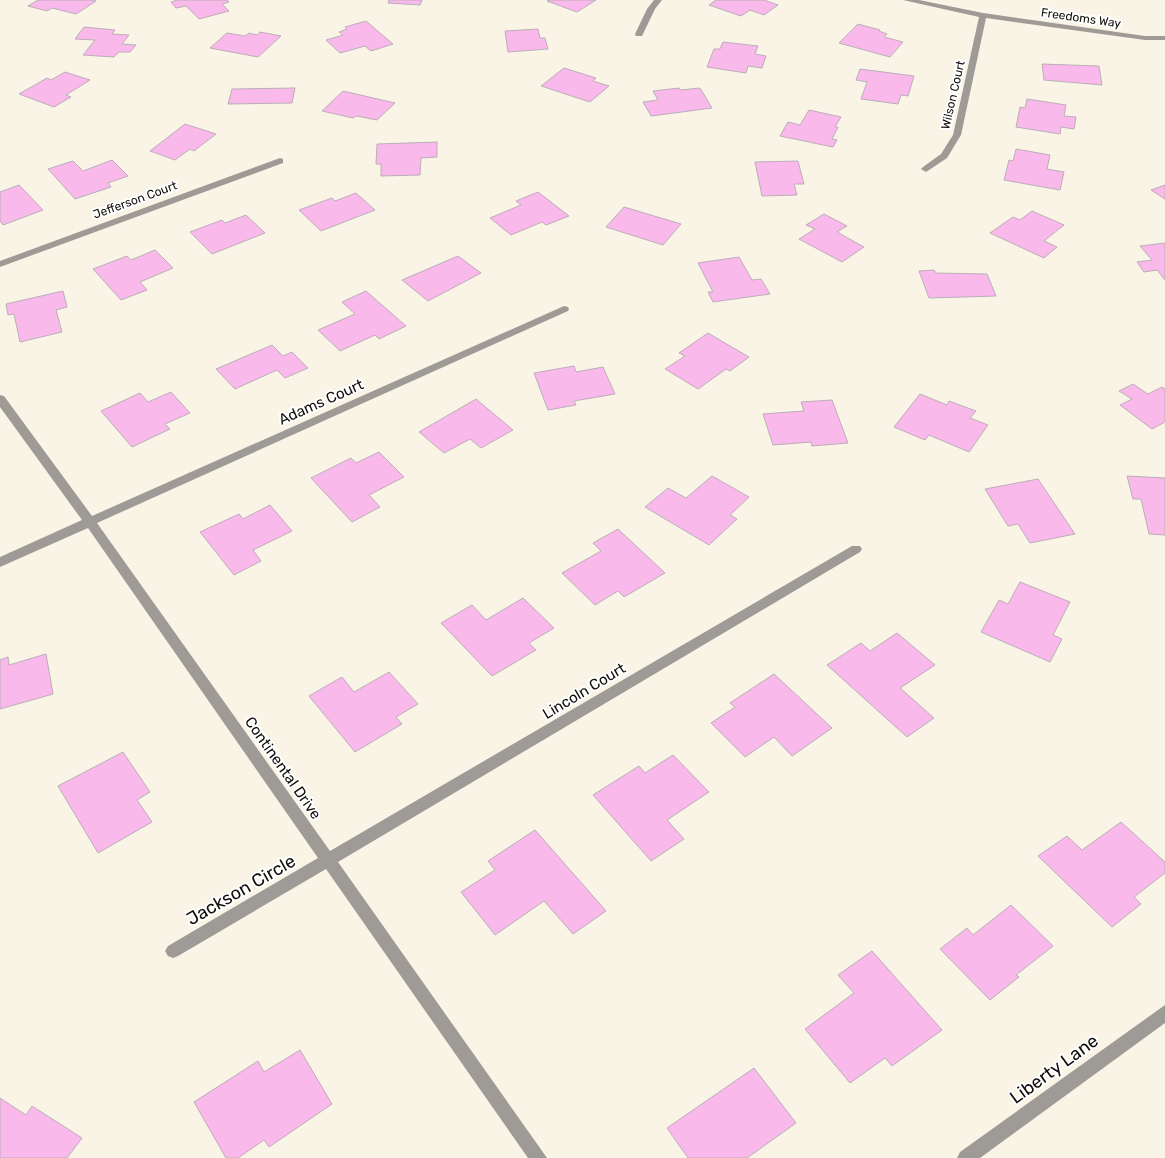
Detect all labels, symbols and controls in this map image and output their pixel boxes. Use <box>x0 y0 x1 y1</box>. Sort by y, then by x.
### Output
street label: Freedoms Way <box>1040 5 1122 31</box>
street label: Wilson Court <box>938 59 968 131</box>
street label: Jefferson Court <box>91 178 179 222</box>
street label: Adams Court <box>276 375 366 429</box>
street label: Lincoln Court <box>539 659 629 723</box>
street label: Continental Drive <box>241 713 325 823</box>
street label: Jackson Circle <box>182 850 300 930</box>
street label: Liberty Lane <box>1005 1030 1103 1108</box>

